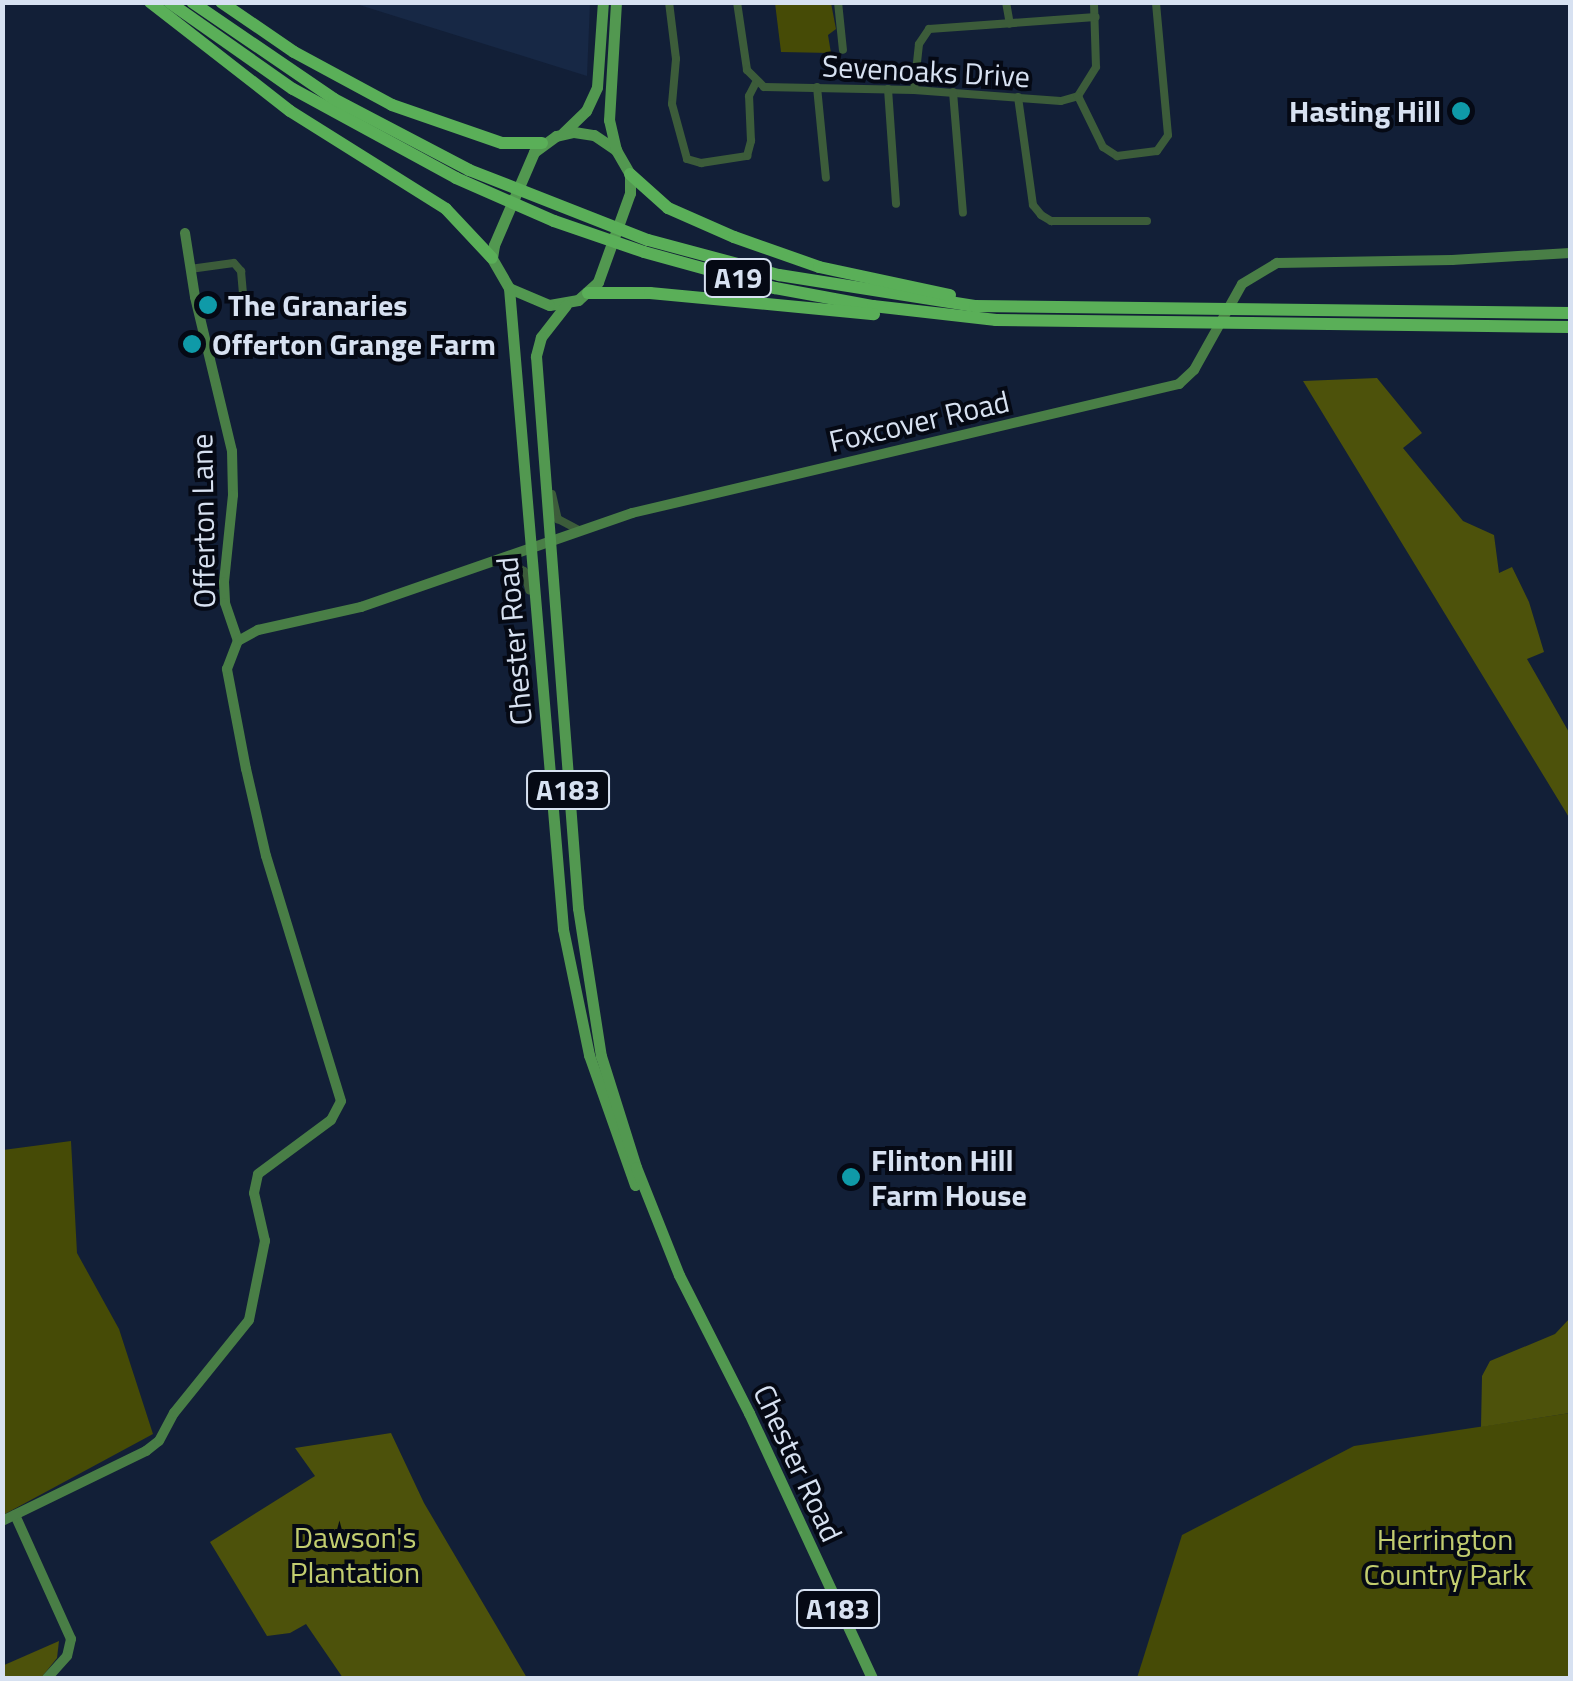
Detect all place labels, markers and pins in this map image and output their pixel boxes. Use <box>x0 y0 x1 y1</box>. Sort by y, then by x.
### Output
place label: Hasting Hill <box>1289 93 1441 129</box>
marker: Hasting Hill <box>1450 100 1472 122</box>
place label: The Granaries <box>228 287 407 323</box>
marker: The Granaries <box>197 294 219 316</box>
place label: Offerton Grange Farm <box>212 326 496 362</box>
marker: Offerton Grange Farm <box>181 333 203 355</box>
place label: Flinton Hill Farm House <box>871 1142 1027 1212</box>
marker: Flinton Hill Farm House <box>840 1166 862 1188</box>

